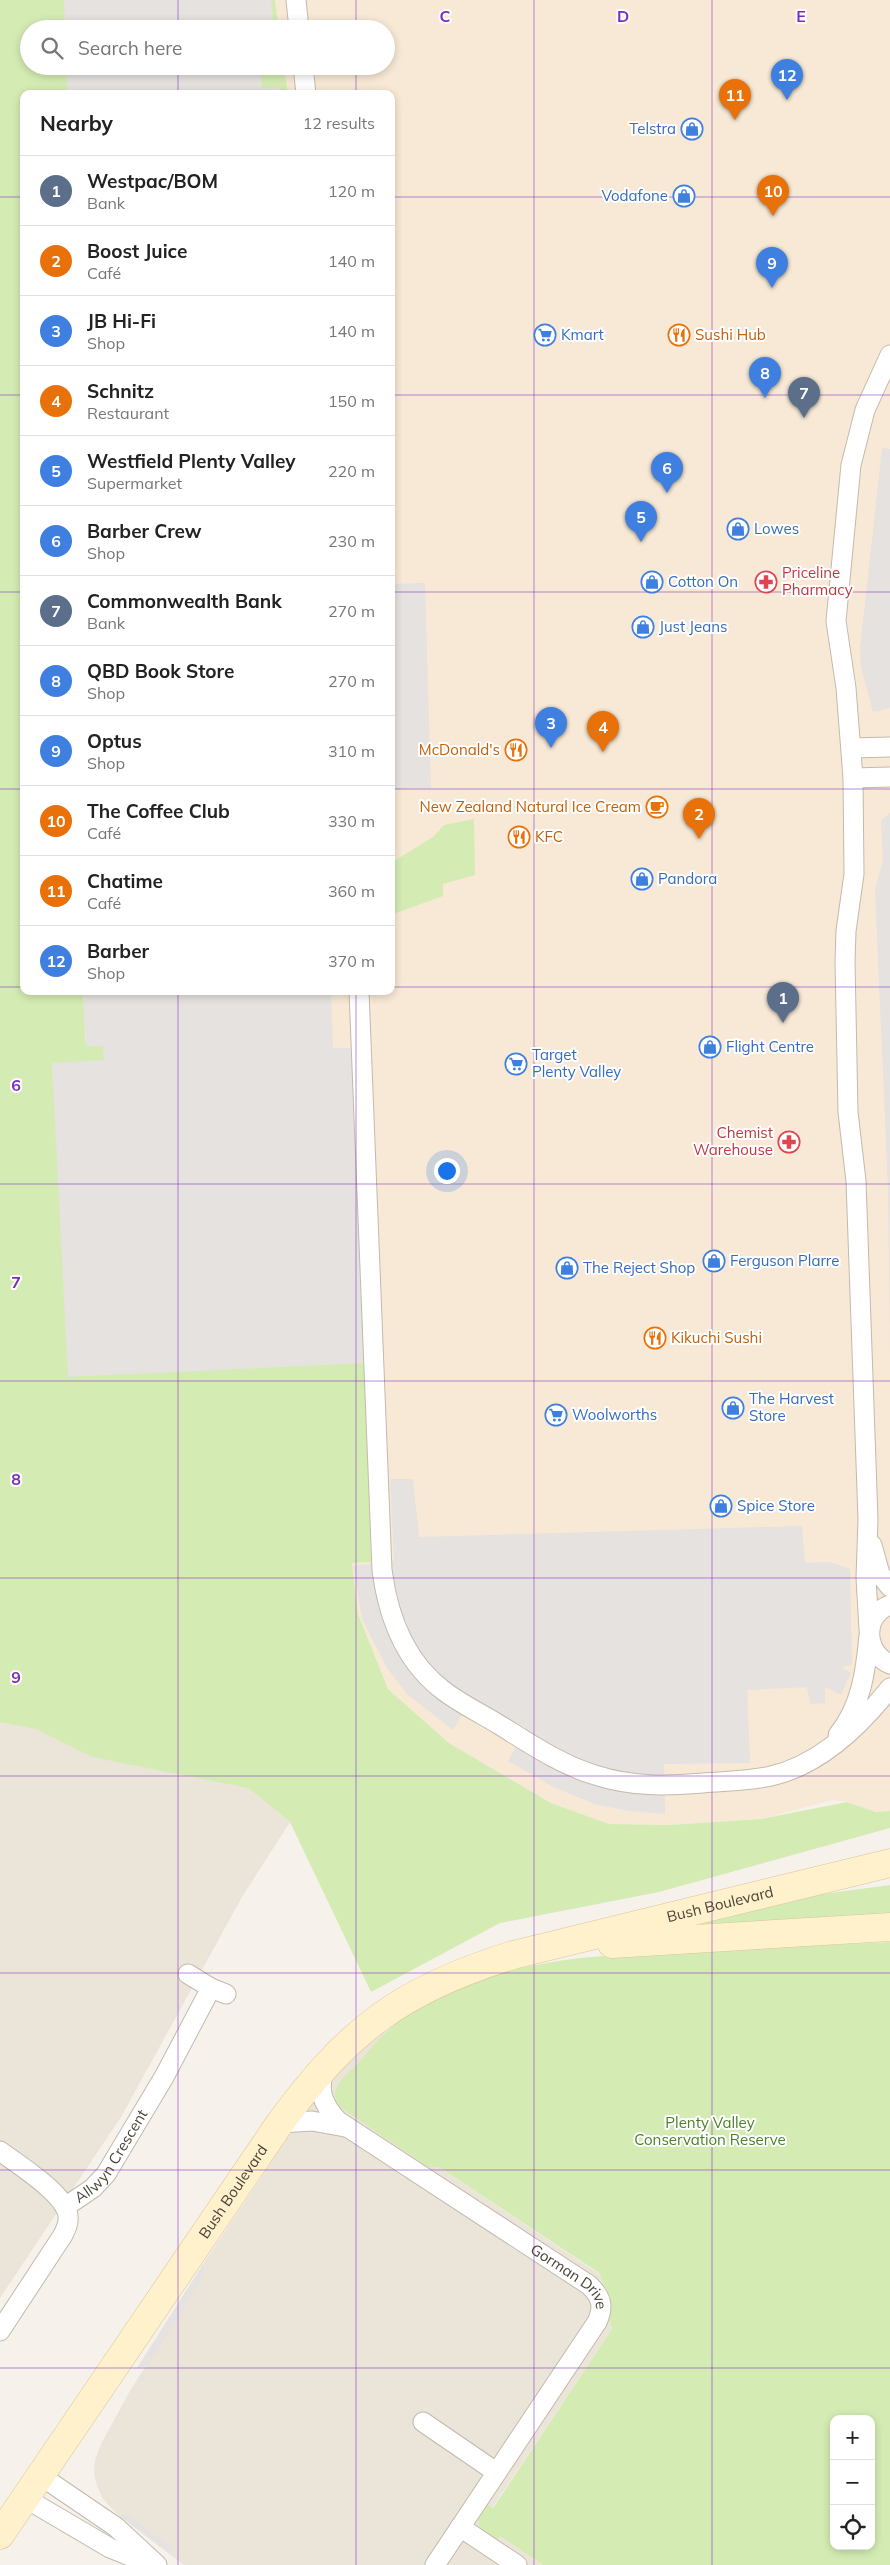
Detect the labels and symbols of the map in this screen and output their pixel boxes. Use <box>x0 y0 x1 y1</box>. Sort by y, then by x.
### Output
text: C <box>440 6 451 26</box>
text: D <box>617 6 629 26</box>
text: E <box>796 6 806 26</box>
pin: 12 <box>771 59 803 100</box>
pin: 11 <box>719 79 751 120</box>
shop icon: Telstra <box>680 117 704 141</box>
place label: Telstra <box>629 119 676 138</box>
pin: 10 <box>757 175 789 216</box>
shop icon: Vodafone <box>672 184 696 208</box>
place label: Vodafone <box>601 186 668 205</box>
pin: 9 <box>756 247 788 288</box>
supermarket icon: Kmart <box>533 323 557 347</box>
restaurant icon: Sushi Hub <box>667 323 691 347</box>
place label: Kmart <box>561 325 604 344</box>
place label: Sushi Hub <box>695 325 766 344</box>
pin: 8 <box>749 357 781 398</box>
pin: 7 <box>788 377 820 418</box>
pin: 6 <box>651 452 683 493</box>
pin: 5 <box>625 501 657 542</box>
shop icon: Lowes <box>726 517 750 541</box>
place label: Lowes <box>754 519 799 538</box>
place label: Priceline Pharmacy <box>782 563 853 599</box>
shop icon: Cotton On <box>640 570 664 594</box>
pharmacy icon: Priceline Pharmacy <box>754 570 778 594</box>
place label: Cotton On <box>668 572 738 591</box>
shop icon: Just Jeans <box>631 615 655 639</box>
place label: Just Jeans <box>659 617 727 636</box>
pin: 3 <box>535 707 567 748</box>
pin: 4 <box>587 711 619 752</box>
restaurant icon: McDonald's <box>504 738 528 762</box>
place label: McDonald's <box>419 740 500 759</box>
cafe icon: New Zealand Natural Ice Cream <box>645 795 669 819</box>
place label: New Zealand Natural Ice Cream <box>419 797 641 816</box>
pin: 2 <box>683 798 715 839</box>
restaurant icon: KFC <box>507 825 531 849</box>
place label: KFC <box>535 827 563 846</box>
shop icon: Pandora <box>630 867 654 891</box>
place label: Pandora <box>658 869 717 888</box>
pin: 1 <box>767 982 799 1023</box>
shop icon: Flight Centre <box>698 1035 722 1059</box>
place label: Flight Centre <box>726 1037 814 1056</box>
place label: Target Plenty Valley <box>532 1045 621 1081</box>
supermarket icon: Target Plenty Valley <box>504 1052 528 1076</box>
text: 6 <box>11 1075 21 1095</box>
place label: Chemist Warehouse <box>693 1123 773 1159</box>
pharmacy icon: Chemist Warehouse <box>777 1130 801 1154</box>
your location <box>434 1158 460 1184</box>
shop icon: Ferguson Plarre <box>702 1249 726 1273</box>
place label: Ferguson Plarre <box>730 1251 839 1270</box>
shop icon: The Reject Shop <box>555 1256 579 1280</box>
place label: The Reject Shop <box>583 1258 695 1277</box>
text: 7 <box>11 1272 21 1292</box>
restaurant icon: Kikuchi Sushi <box>643 1326 667 1350</box>
place label: Kikuchi Sushi <box>671 1328 762 1347</box>
place label: The Harvest Store <box>749 1389 834 1425</box>
shop icon: The Harvest Store <box>721 1396 745 1420</box>
supermarket icon: Woolworths <box>544 1403 568 1427</box>
place label: Woolworths <box>572 1405 657 1424</box>
text: 8 <box>11 1469 21 1489</box>
shop icon: Spice Store <box>709 1494 733 1518</box>
place label: Spice Store <box>737 1496 815 1515</box>
text: 9 <box>11 1667 21 1687</box>
street label: Bush Boulevard <box>665 1882 775 1926</box>
street label: Allwyn Crescent <box>71 2106 151 2207</box>
park label: Plenty Valley Conservation Reserve <box>634 2113 786 2149</box>
street label: Bush Boulevard <box>194 2141 271 2242</box>
street label: Gorman Drive <box>527 2239 611 2310</box>

